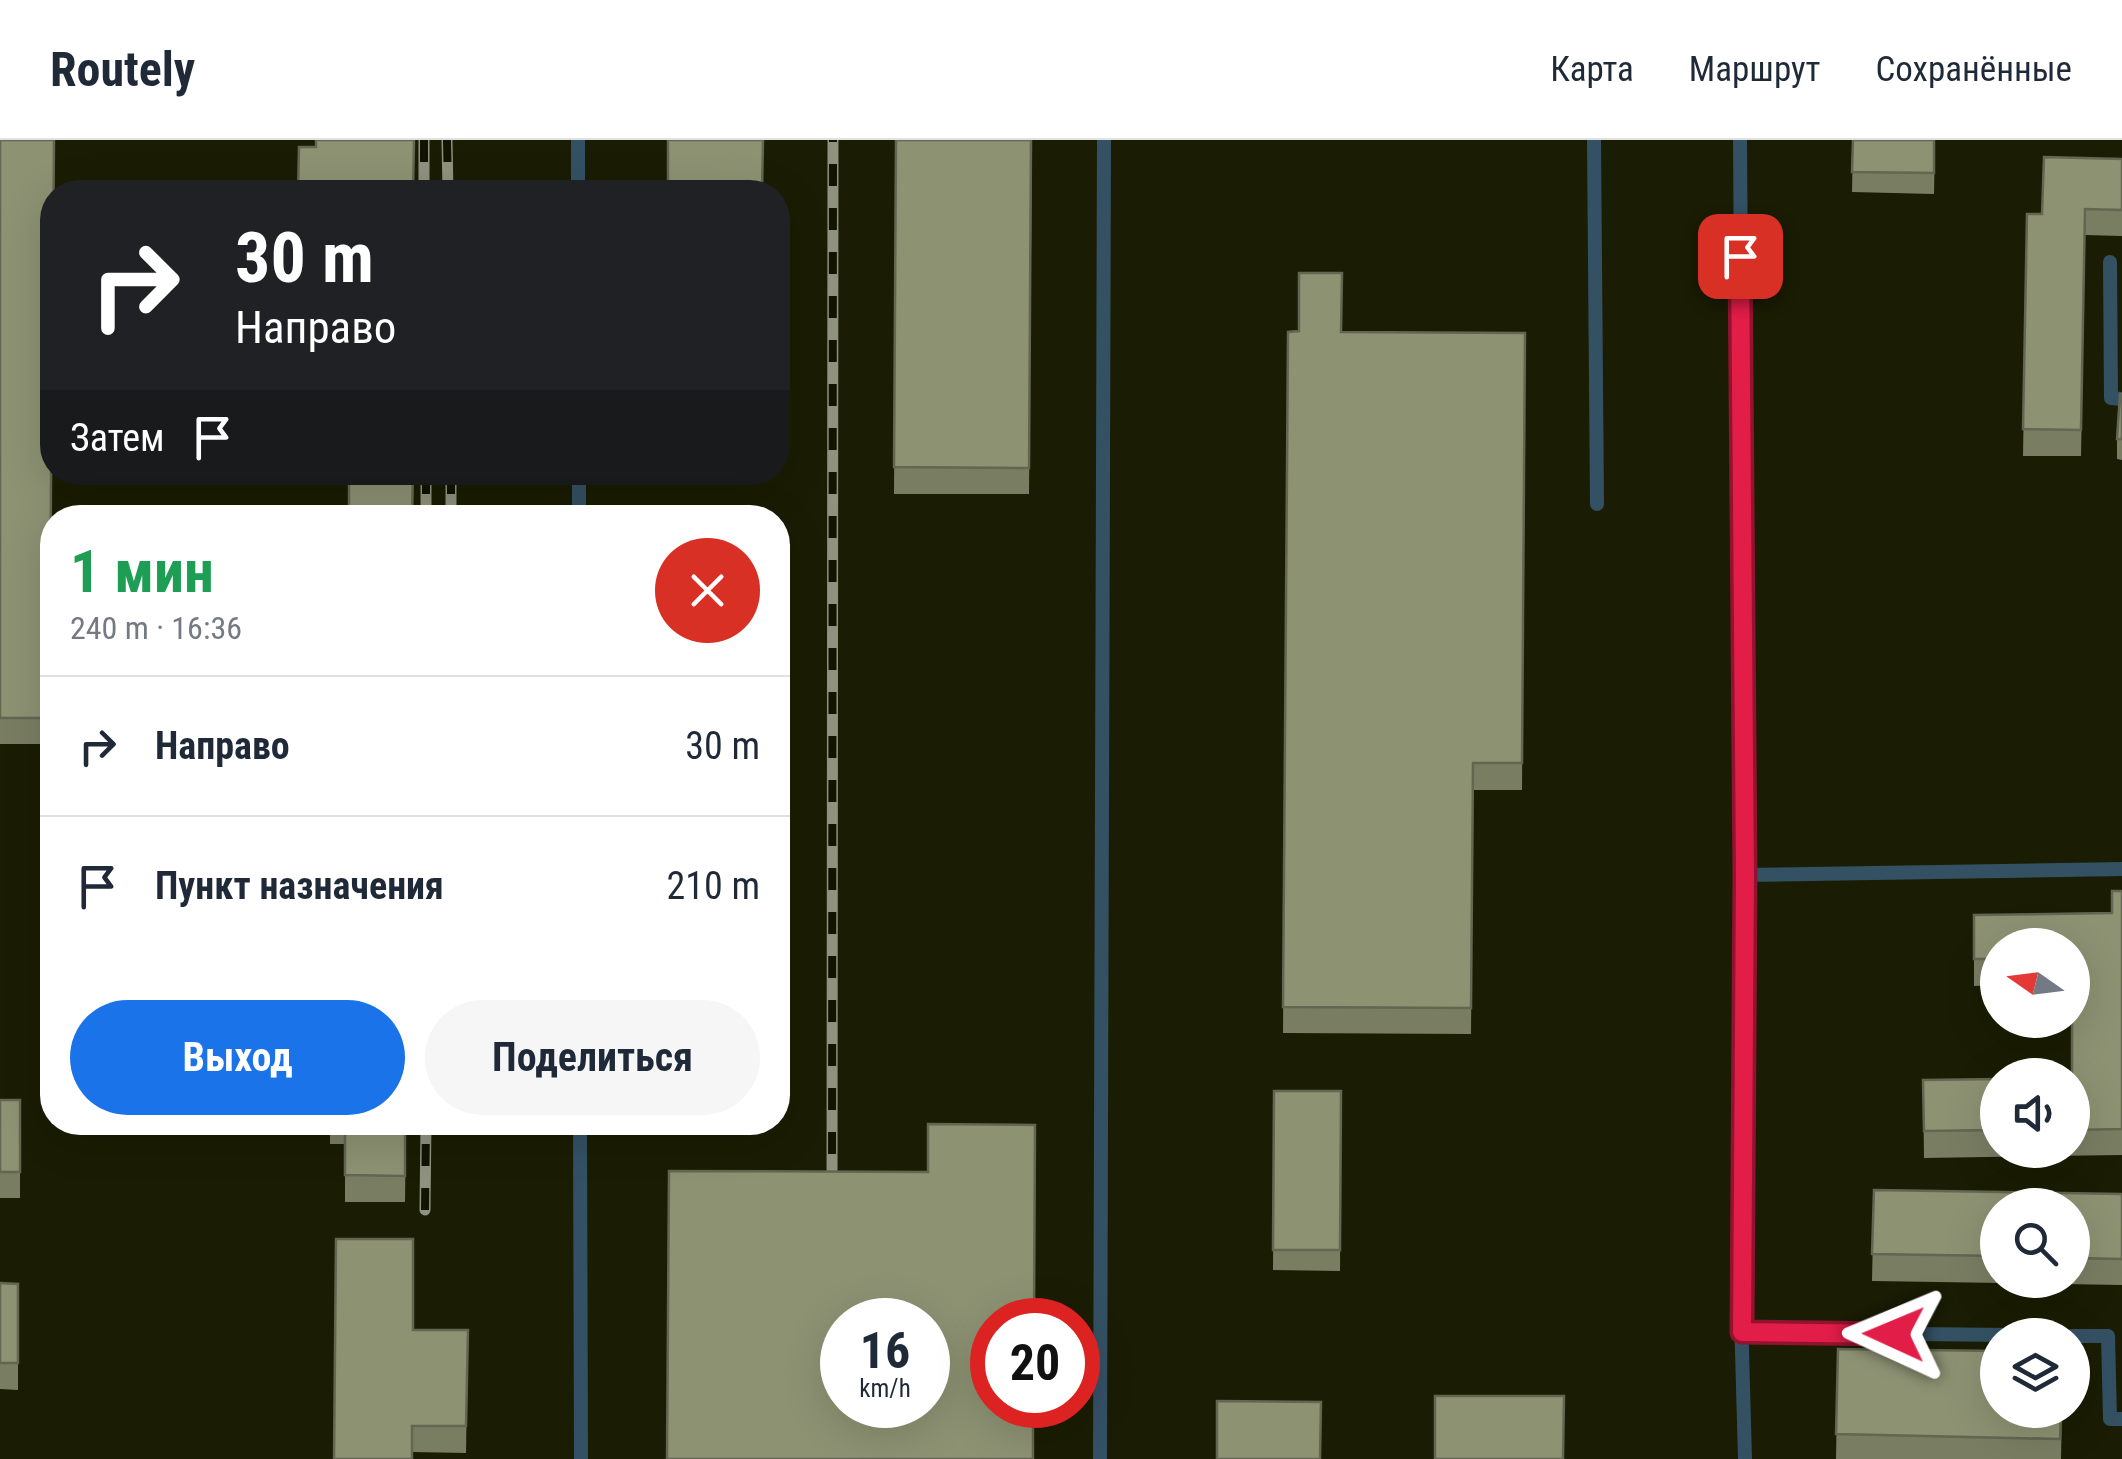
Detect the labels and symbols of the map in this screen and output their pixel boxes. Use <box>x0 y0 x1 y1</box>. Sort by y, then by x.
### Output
pin <box>1698 214 1783 299</box>
north arrow <box>1980 928 2090 1038</box>
position arrow <box>1842 1282 1946 1386</box>
speed limit sign: 20 <box>970 1298 1100 1428</box>

